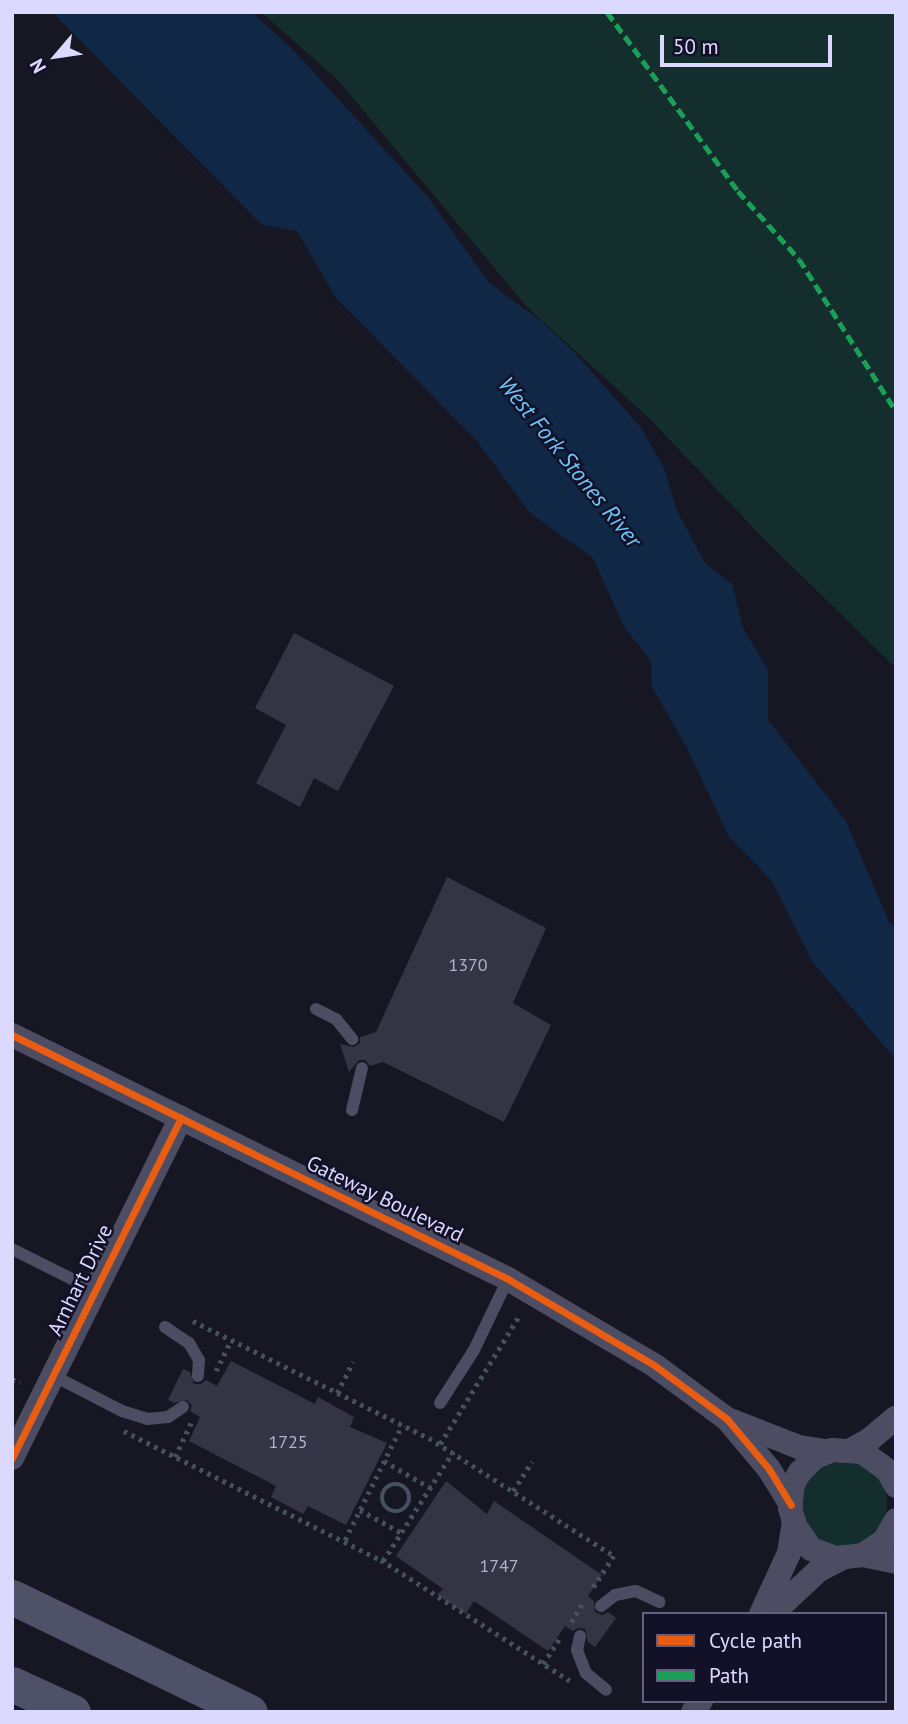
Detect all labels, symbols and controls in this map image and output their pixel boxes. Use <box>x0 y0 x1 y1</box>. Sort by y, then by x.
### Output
north arrow <box>21 21 91 91</box>
scale bar <box>663 21 834 65</box>
text: 50 m <box>673 33 719 60</box>
text: N <box>24 55 51 77</box>
water label: West Fork Stones River <box>492 371 648 553</box>
house number: 1370 <box>448 954 488 976</box>
street label: Gateway Boulevard <box>302 1150 468 1248</box>
street label: Arnhart Drive <box>42 1220 118 1340</box>
house number: 1725 <box>268 1431 308 1453</box>
house number: 1747 <box>479 1555 519 1577</box>
legend <box>642 1612 887 1703</box>
text: Cycle path <box>709 1627 802 1654</box>
text: Path <box>709 1662 749 1689</box>

